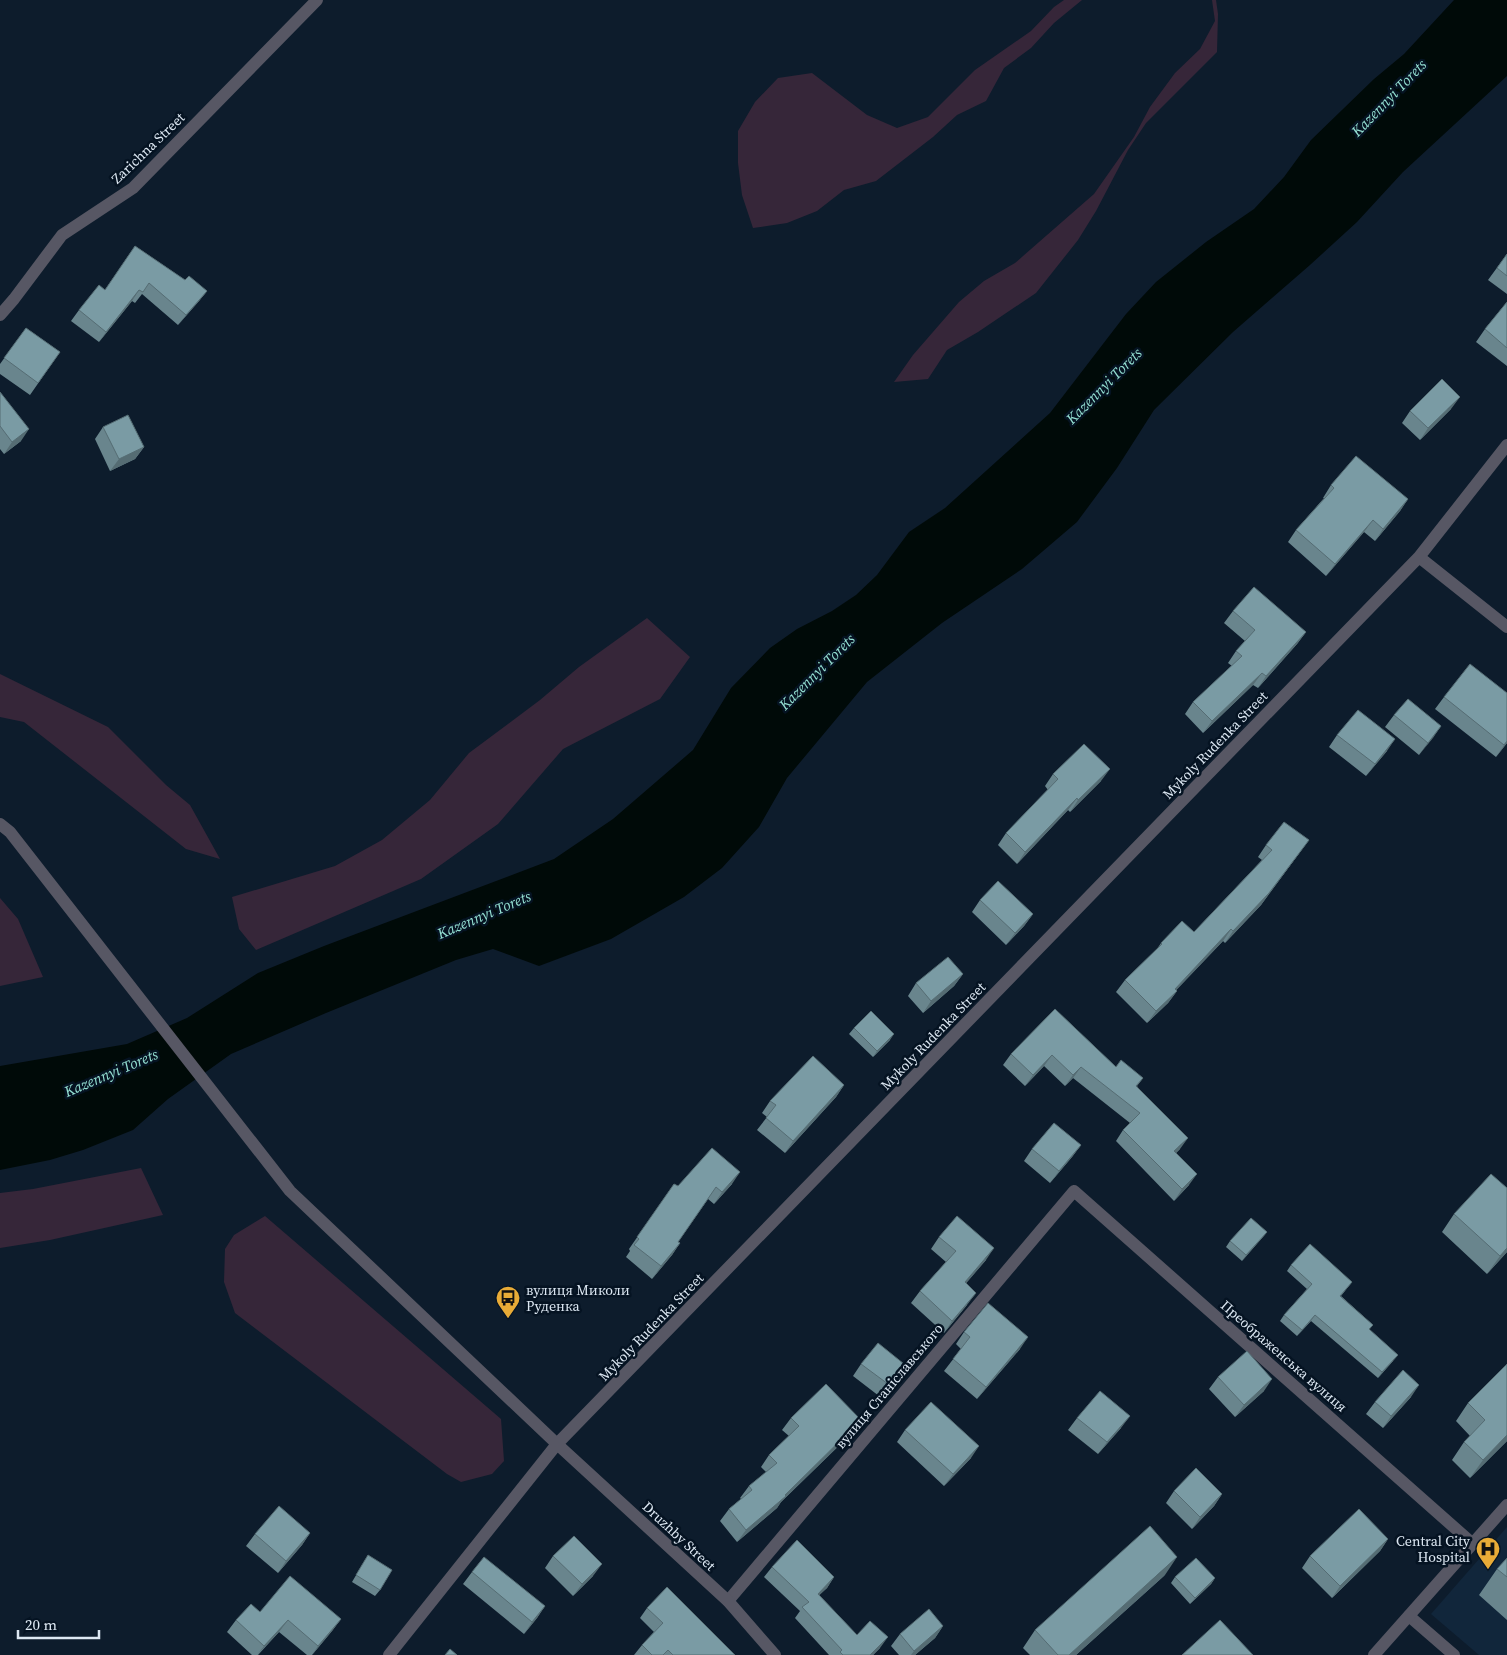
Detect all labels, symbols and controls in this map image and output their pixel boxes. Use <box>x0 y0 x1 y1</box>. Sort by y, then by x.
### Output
water label: Kazennyi Torets <box>1346 54 1431 142</box>
street label: Zarichna Street <box>107 107 189 188</box>
water label: Kazennyi Torets <box>1060 342 1147 429</box>
water label: Kazennyi Torets <box>773 628 860 715</box>
street label: Mykoly Rudenka Street <box>1158 686 1272 803</box>
water label: Kazennyi Torets <box>433 885 534 944</box>
street label: Mykoly Rudenka Street <box>876 977 990 1094</box>
water label: Kazennyi Torets <box>60 1043 161 1102</box>
street label: Mykoly Rudenka Street <box>594 1268 708 1385</box>
place label: вулиця Миколи Руденка <box>526 1280 630 1316</box>
bus stop icon: вулиця Миколи Руденка <box>495 1285 521 1319</box>
street label: Преображенська вулиця <box>1217 1296 1351 1416</box>
street label: вулиця Станіславського <box>831 1319 948 1453</box>
street label: Druzhby Street <box>638 1497 720 1575</box>
place label: Central City Hospital <box>1396 1531 1471 1567</box>
hospital icon: Central City Hospital <box>1475 1536 1501 1570</box>
scale bar <box>18 1608 99 1640</box>
text: 20 m <box>25 1614 57 1635</box>

